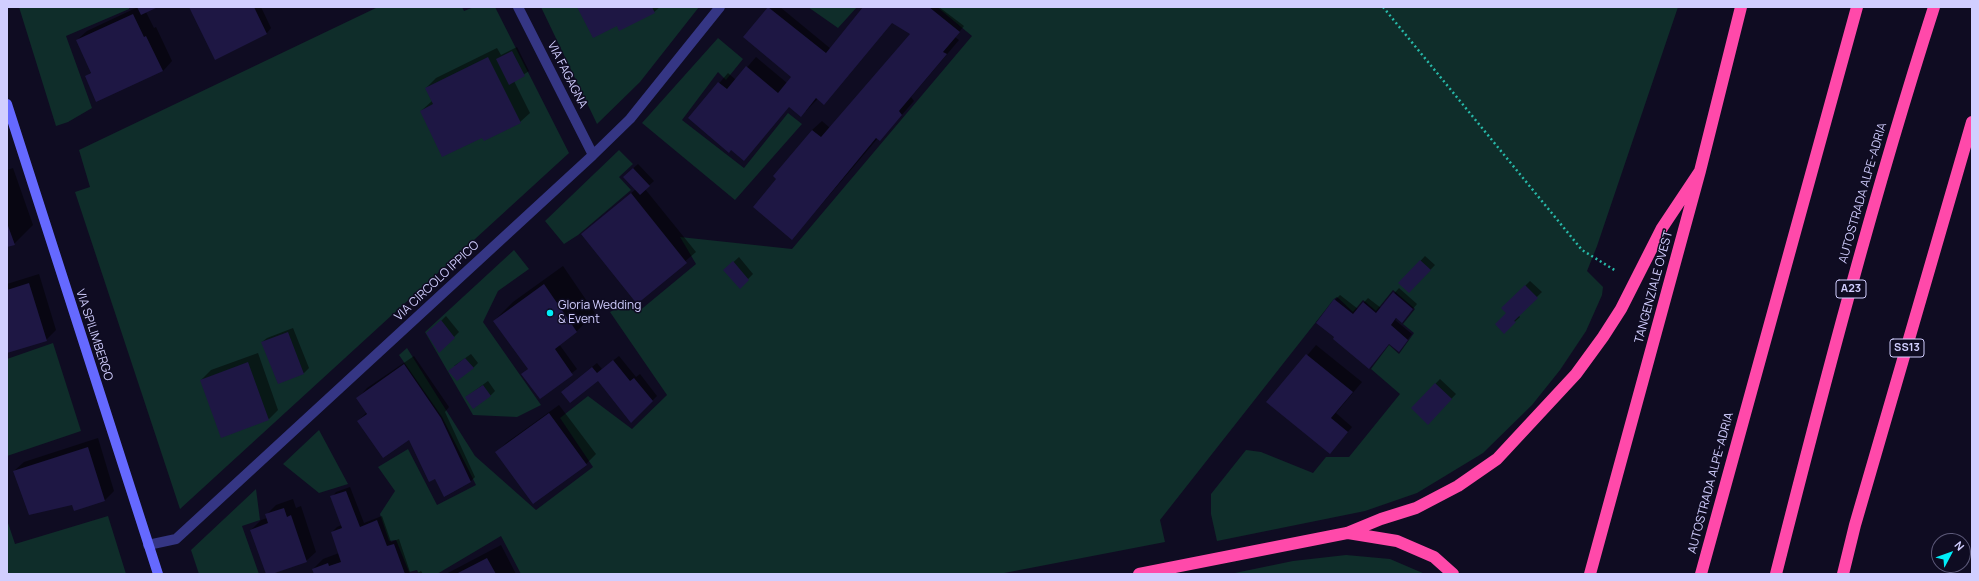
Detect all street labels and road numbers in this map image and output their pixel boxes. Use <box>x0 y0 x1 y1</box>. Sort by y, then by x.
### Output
street label: VIA FAGAGNA <box>544 39 590 111</box>
street label: AUTOSTRADA ALPE-ADRIA <box>1836 121 1890 265</box>
street label: TANGENZIALE OVEST <box>1632 229 1676 345</box>
street label: VIA CIRCOLO IPPICO <box>392 238 482 324</box>
road number: A23 <box>1836 280 1866 298</box>
street label: VIA SPILIMBERGO <box>72 287 116 383</box>
road number: SS13 <box>1890 339 1924 357</box>
street label: AUTOSTRADA ALPE-ADRIA <box>1685 411 1737 555</box>

